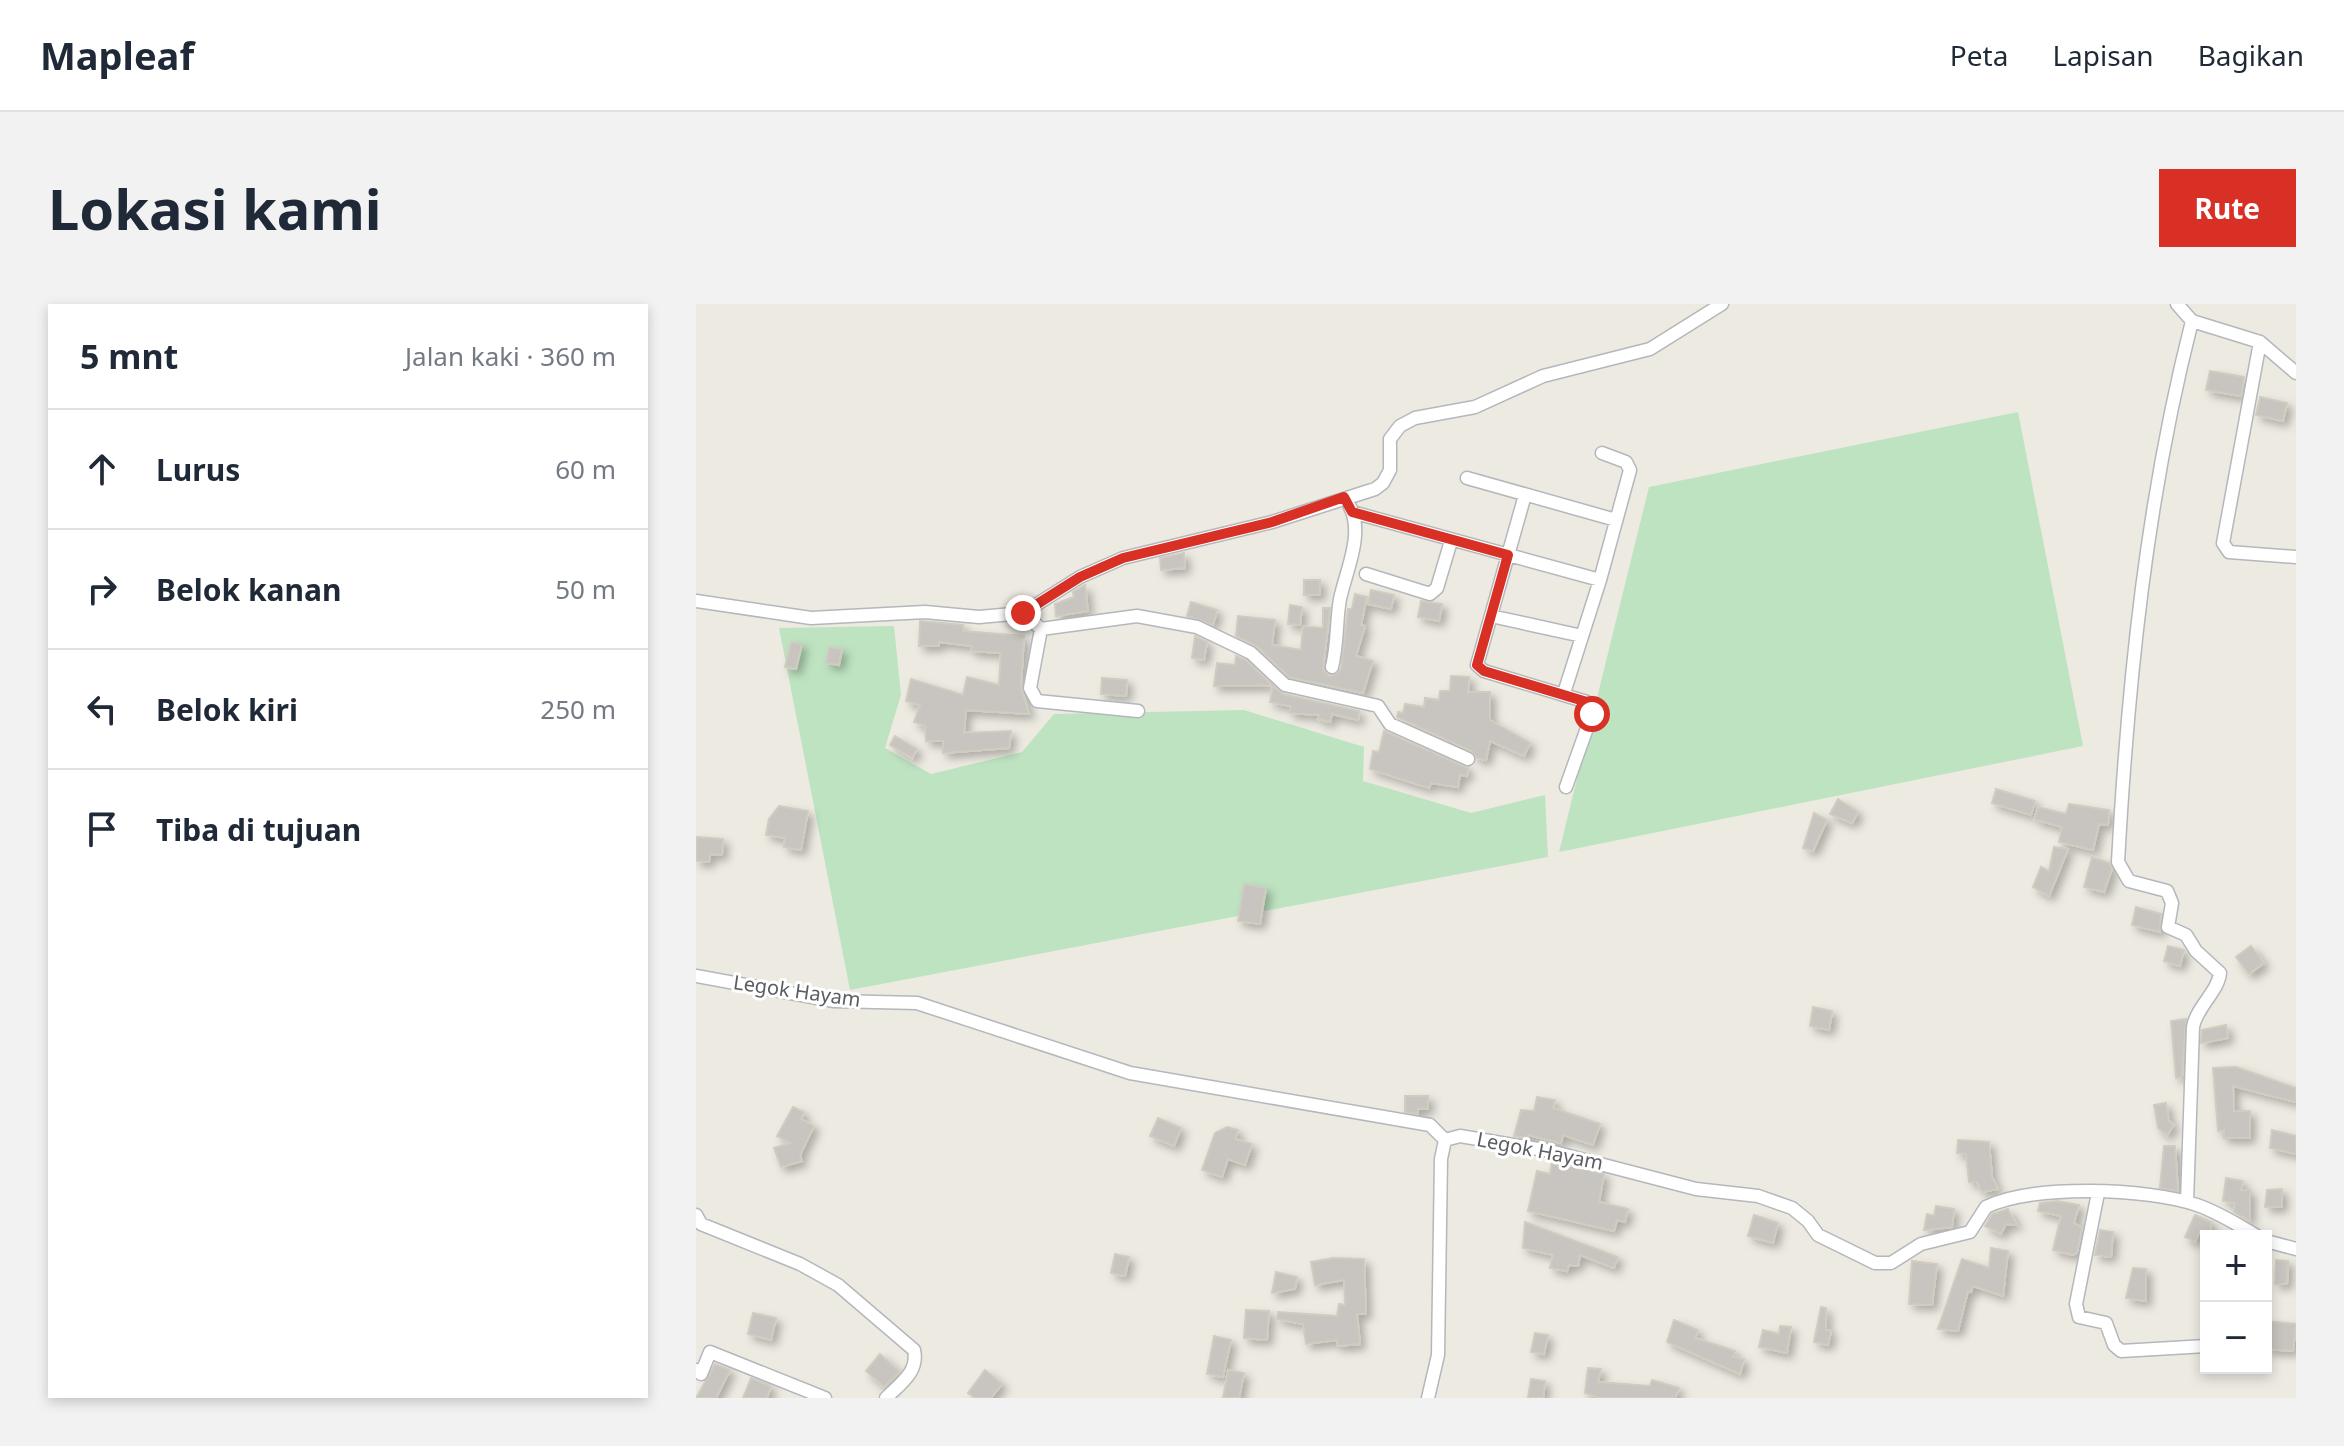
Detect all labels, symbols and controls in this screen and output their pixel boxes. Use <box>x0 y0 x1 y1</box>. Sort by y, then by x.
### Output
text: Mapleaf <box>40 29 194 81</box>
text: Peta <box>1950 36 2008 74</box>
text: Lapisan <box>2052 36 2154 74</box>
text: Bagikan <box>2198 36 2304 74</box>
button: Rute <box>2159 169 2296 247</box>
text: Lokasi kami <box>48 170 382 246</box>
text: 5 mnt <box>80 333 178 379</box>
text: Jalan kaki · 360 m <box>405 338 616 374</box>
icon: ahead <box>80 447 124 491</box>
text: Lurus <box>156 449 240 490</box>
text: 60 m <box>555 451 616 487</box>
icon: right <box>80 567 124 611</box>
text: Belok kanan <box>156 569 342 610</box>
text: 50 m <box>555 571 616 607</box>
route end <box>1005 595 1041 631</box>
icon: left <box>80 687 124 731</box>
text: Belok kiri <box>156 689 298 730</box>
text: 250 m <box>540 691 616 727</box>
route start <box>1574 696 1610 732</box>
icon: arrive <box>80 807 124 851</box>
text: Tiba di tujuan <box>156 809 361 850</box>
street label: Legok Hayam <box>732 968 862 1013</box>
street label: Legok Hayam <box>1475 1125 1606 1176</box>
map controls <box>2200 1230 2272 1374</box>
button: + <box>2200 1230 2272 1302</box>
button: − <box>2200 1302 2272 1374</box>

